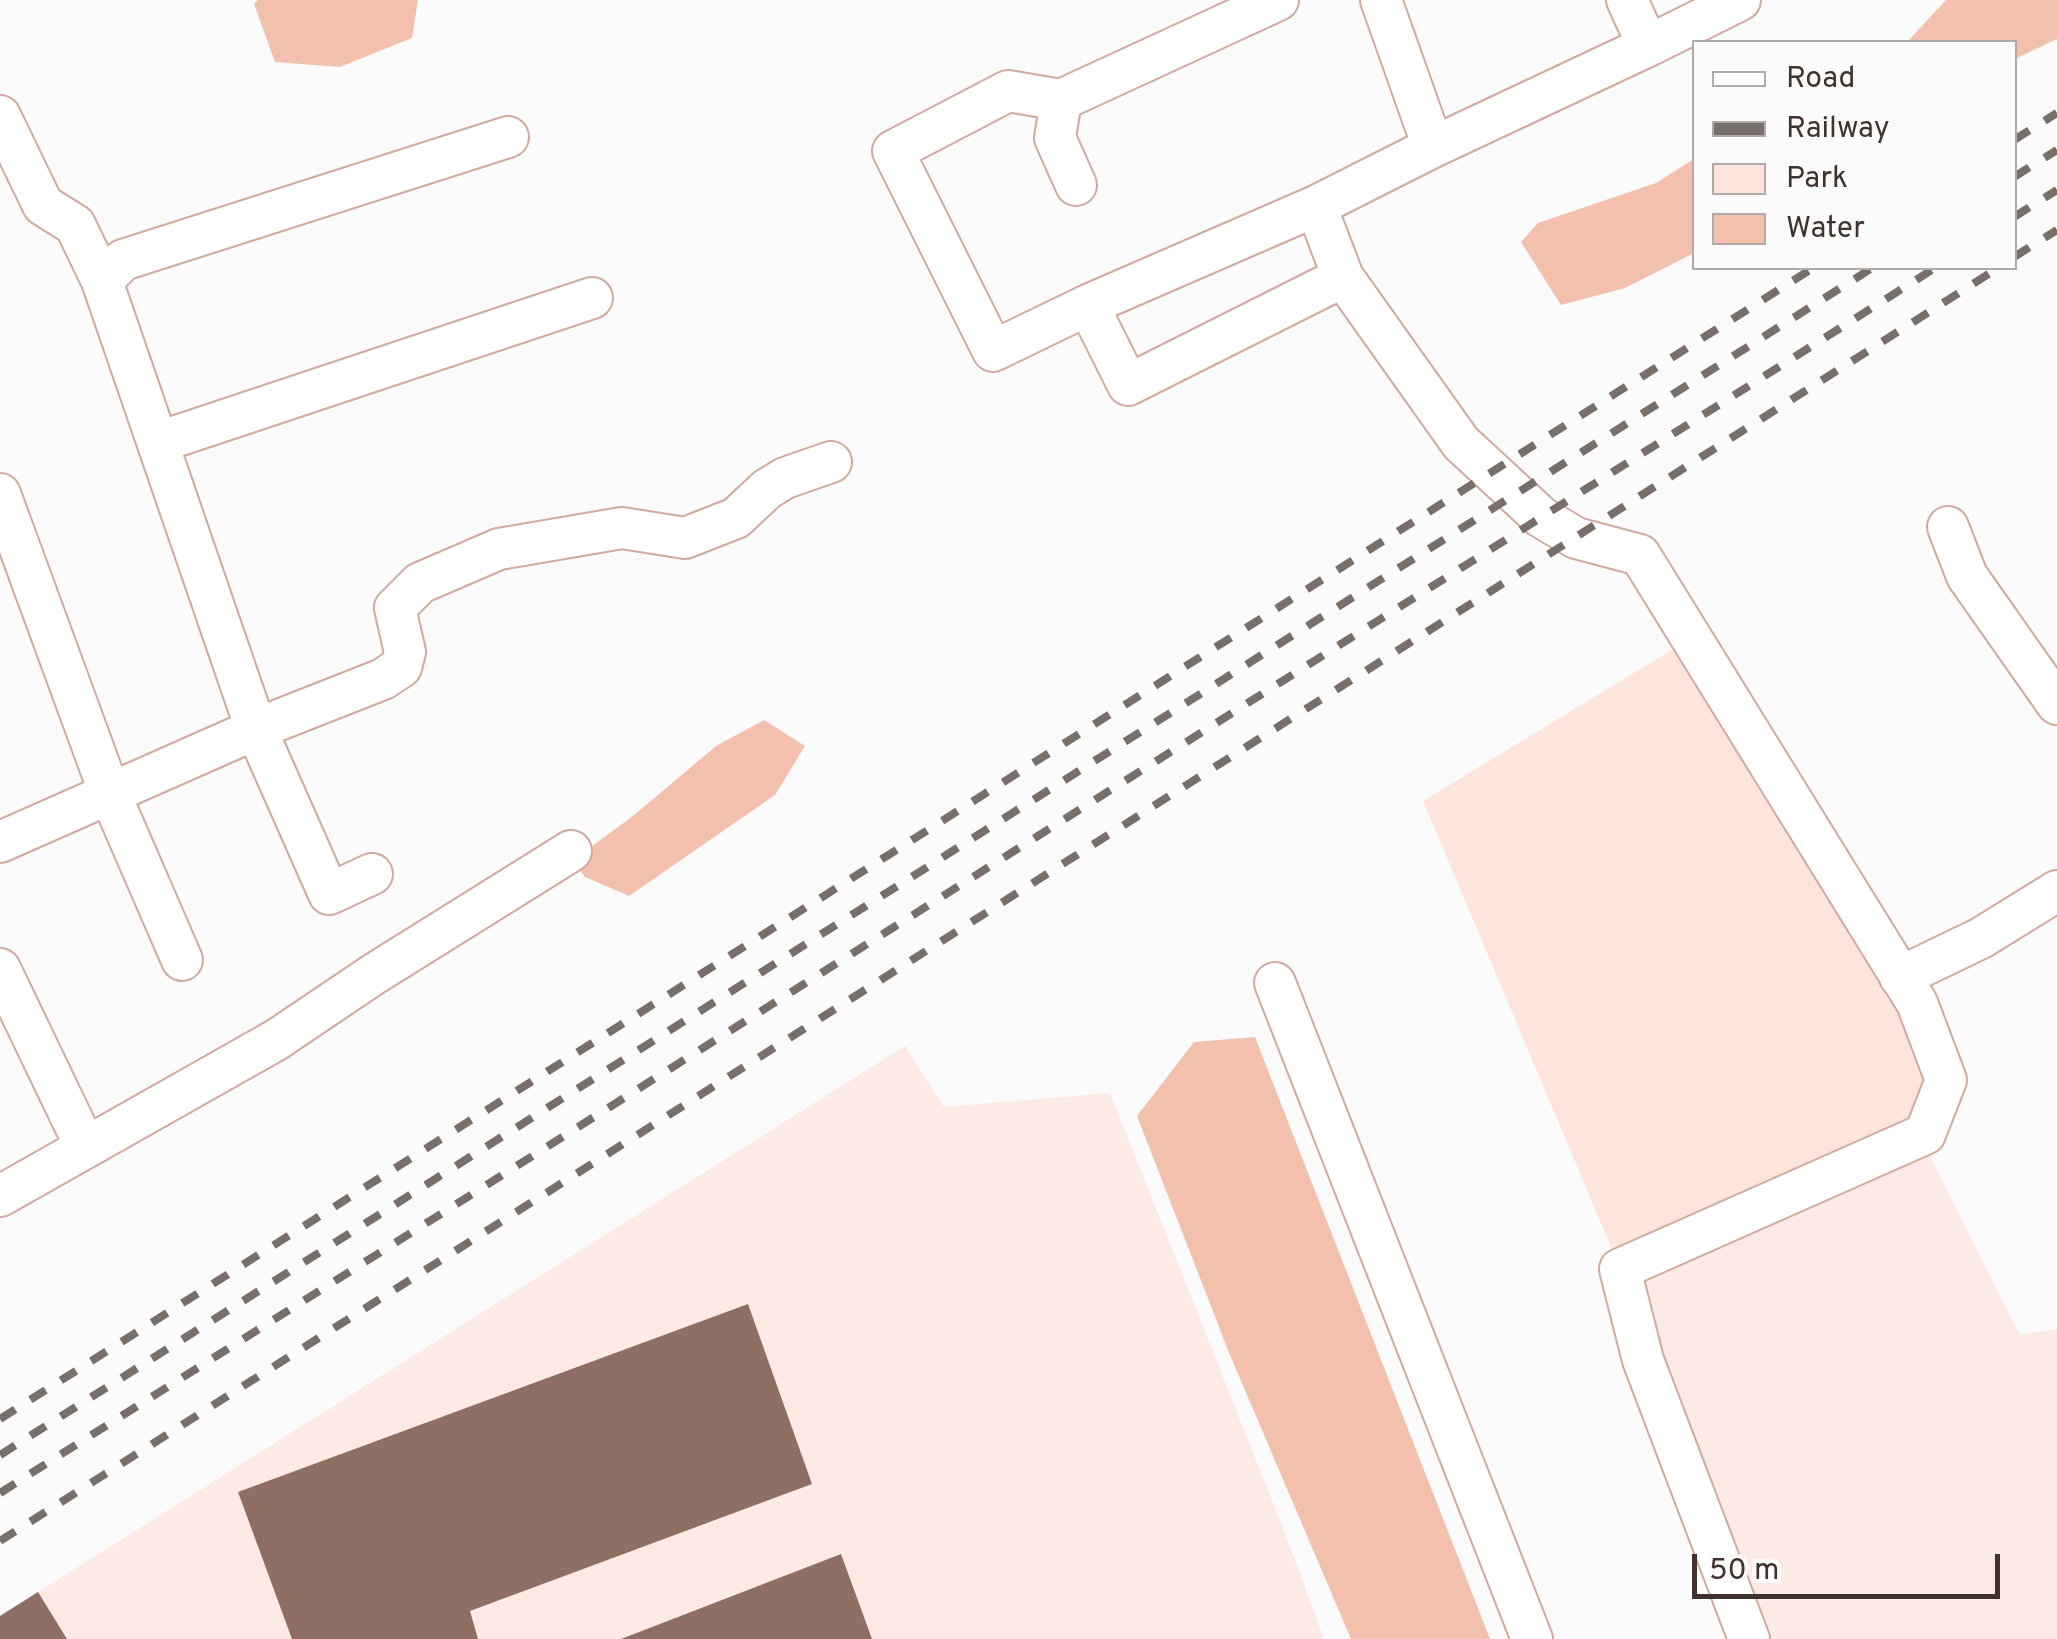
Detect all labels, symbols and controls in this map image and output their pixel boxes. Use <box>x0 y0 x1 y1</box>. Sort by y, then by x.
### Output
legend <box>1692 40 2017 270</box>
text: Road <box>1786 61 1855 98</box>
text: Railway <box>1786 111 1890 148</box>
text: Park <box>1786 161 1848 198</box>
text: Water <box>1786 211 1865 248</box>
scale bar <box>1697 1534 2004 1596</box>
text: 50 m <box>1709 1553 1779 1590</box>

